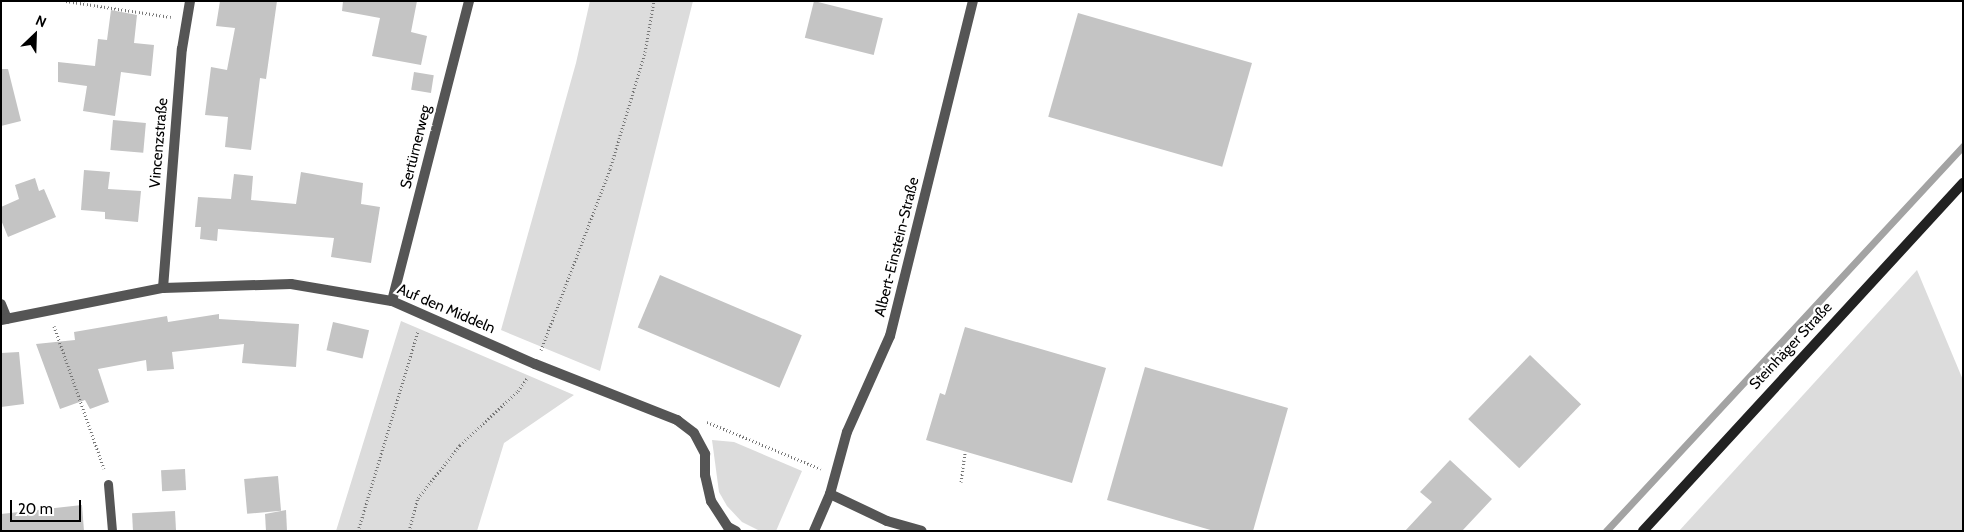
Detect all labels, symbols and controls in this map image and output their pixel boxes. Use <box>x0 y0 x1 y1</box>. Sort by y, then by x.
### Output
north arrow <box>10 10 60 60</box>
text: N <box>33 11 49 32</box>
street label: Vincenzstraße <box>146 97 172 189</box>
street label: Sertürnerweg <box>397 103 435 191</box>
street label: Albert-Einstein-Straße <box>871 175 923 319</box>
street label: Auf den Middeln <box>394 280 498 338</box>
street label: Steinhäger Straße <box>1746 299 1836 393</box>
scale bar <box>12 490 84 522</box>
text: 20 m <box>18 500 53 518</box>

